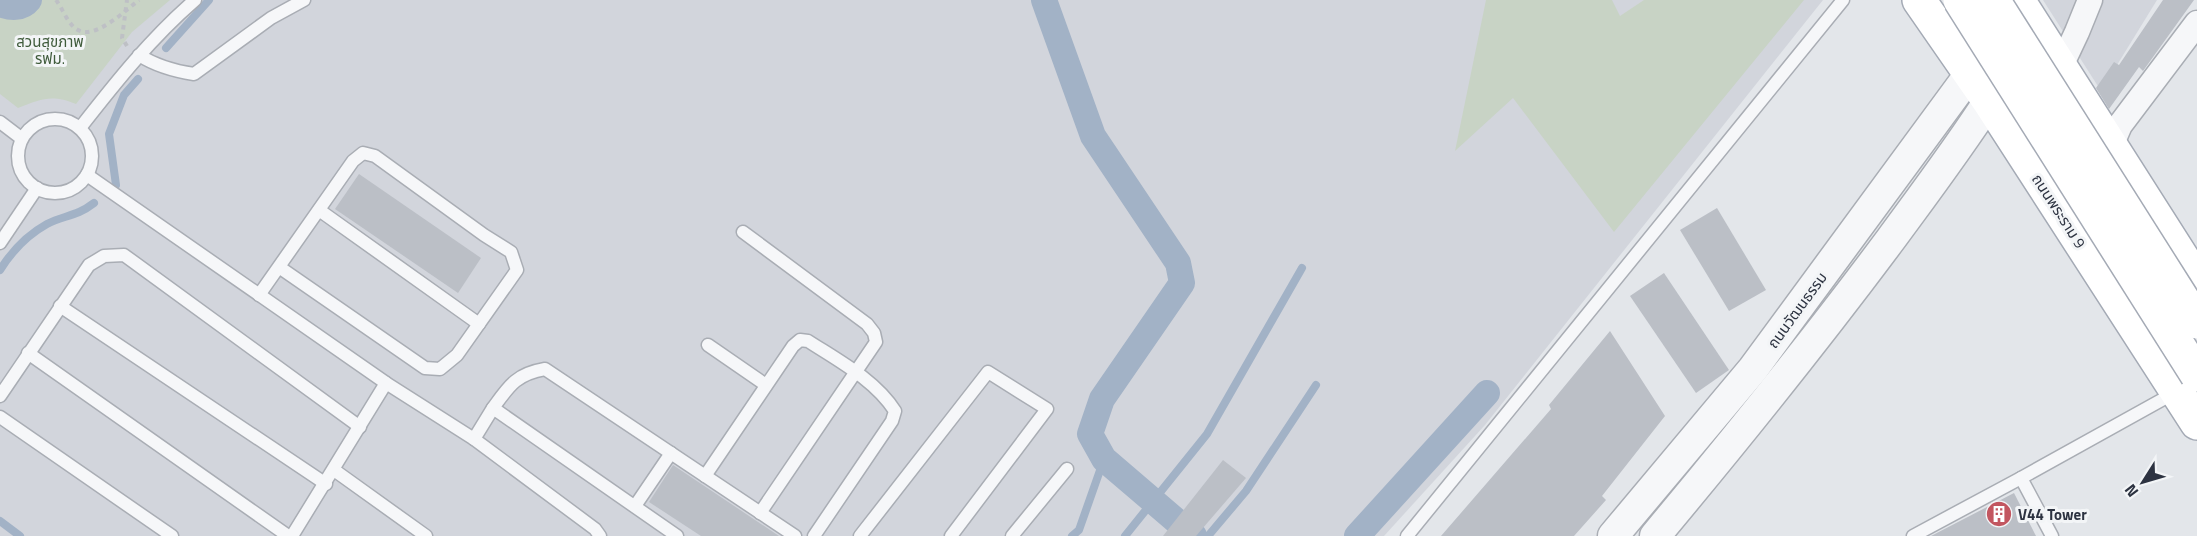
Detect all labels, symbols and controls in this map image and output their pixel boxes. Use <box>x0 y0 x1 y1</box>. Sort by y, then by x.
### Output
park label: สวนสุขภาพ รฟม. <box>16 30 84 70</box>
street label: ถนนพระราม 9 <box>2026 169 2092 253</box>
street label: ถนนวัฒนธรรม <box>1761 267 1833 353</box>
north arrow <box>2113 452 2173 512</box>
text: N <box>2118 479 2144 503</box>
building icon: V44 Tower <box>1984 499 2014 529</box>
place label: V44 Tower <box>2018 503 2087 526</box>

